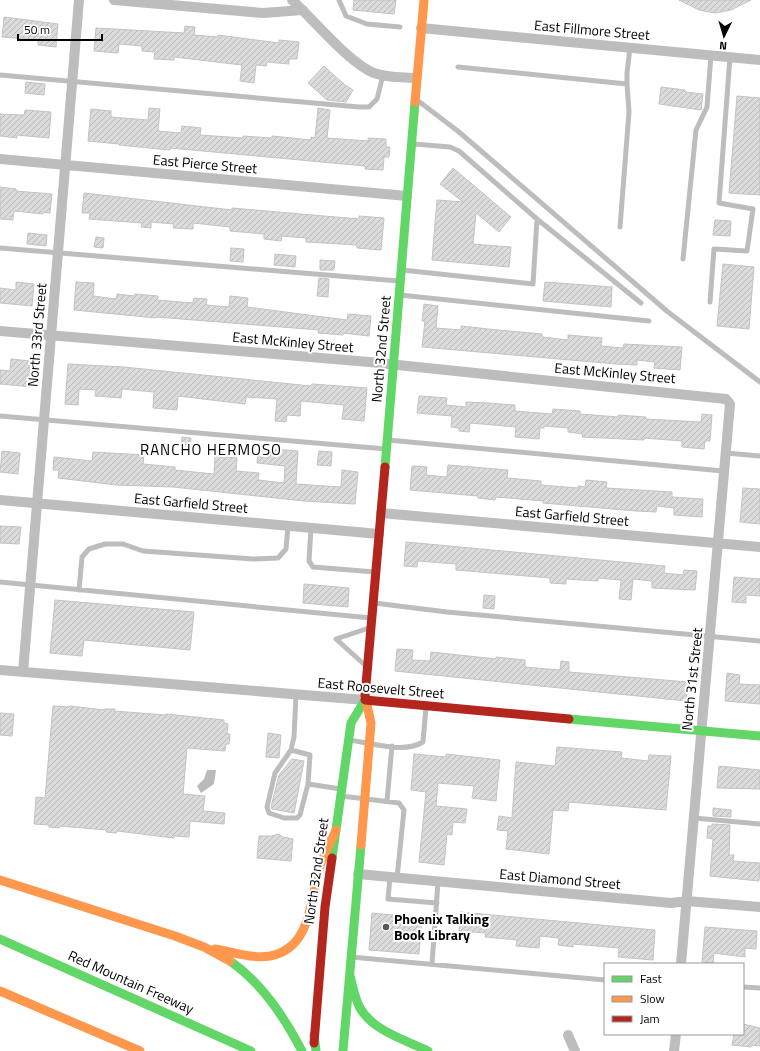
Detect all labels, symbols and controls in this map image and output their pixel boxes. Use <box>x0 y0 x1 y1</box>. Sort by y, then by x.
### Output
street label: East Fillmore Street <box>533 14 651 45</box>
scale bar <box>18 16 102 42</box>
north arrow <box>704 16 744 56</box>
text: 50 m <box>24 20 50 39</box>
text: N <box>719 38 728 54</box>
street label: East Pierce Street <box>152 148 258 179</box>
street label: North 33rd Street <box>22 282 52 388</box>
street label: North 32nd Street <box>365 295 396 403</box>
street label: East McKinley Street <box>232 326 355 357</box>
street label: East McKinley Street <box>554 357 677 388</box>
district label: RANCHO HERMOSO <box>140 438 282 461</box>
street label: East Garfield Street <box>133 487 249 518</box>
street label: East Garfield Street <box>514 500 630 531</box>
street label: North 31st Street <box>676 626 707 731</box>
street label: East Roosevelt Street <box>317 672 445 704</box>
street label: North 32nd Street <box>298 816 333 925</box>
street label: East Diamond Street <box>499 863 622 894</box>
place label: Phoenix Talking Book Library <box>394 908 489 945</box>
marker: Phoenix Talking Book Library <box>381 922 391 932</box>
street label: Red Mountain Freeway <box>65 944 198 1019</box>
legend <box>604 963 744 1035</box>
text: Fast <box>640 969 663 988</box>
text: Slow <box>640 989 665 1008</box>
text: Jam <box>640 1009 660 1028</box>

